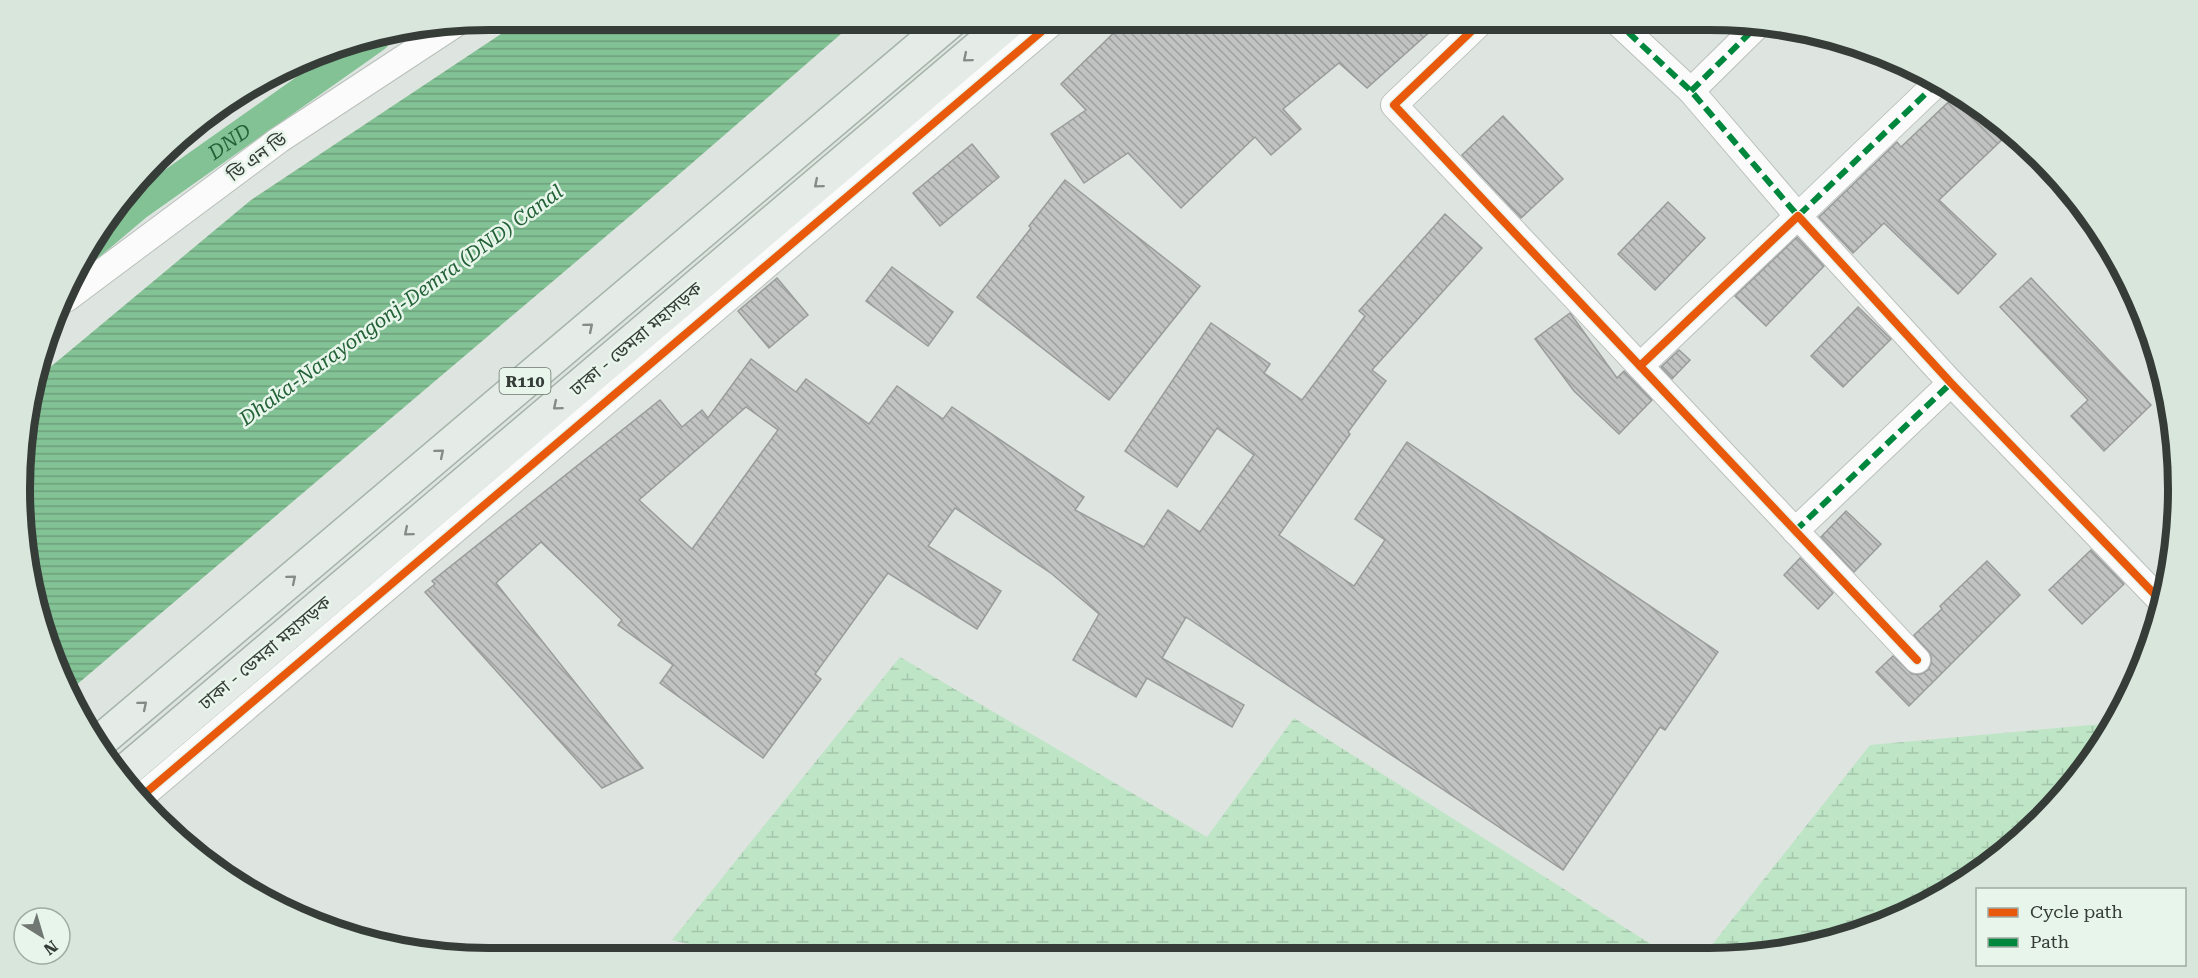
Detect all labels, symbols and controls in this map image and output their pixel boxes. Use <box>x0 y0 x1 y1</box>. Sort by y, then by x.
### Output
one-way arrow <box>963 51 974 62</box>
water label: DND <box>203 118 255 165</box>
street label: ডি এন ডি <box>222 128 291 186</box>
one-way arrow <box>814 177 825 188</box>
water label: Dhaka-Narayongonj-Demra (DND) Canal <box>234 179 568 431</box>
street label: ঢাকা - ডেমরা মহাসড়ক <box>565 277 706 400</box>
one-way arrow <box>582 323 593 334</box>
road number: R110 <box>500 368 550 394</box>
one-way arrow <box>553 398 564 409</box>
one-way arrow <box>433 449 444 460</box>
one-way arrow <box>404 524 415 535</box>
one-way arrow <box>285 575 296 586</box>
street label: ঢাকা - ডেমরা মহাসড়ক <box>194 591 335 714</box>
one-way arrow <box>136 701 147 712</box>
legend <box>1976 888 2186 966</box>
text: Cycle path <box>2030 901 2123 922</box>
north arrow <box>12 906 72 966</box>
text: Path <box>2030 931 2069 952</box>
text: N <box>40 936 61 959</box>

